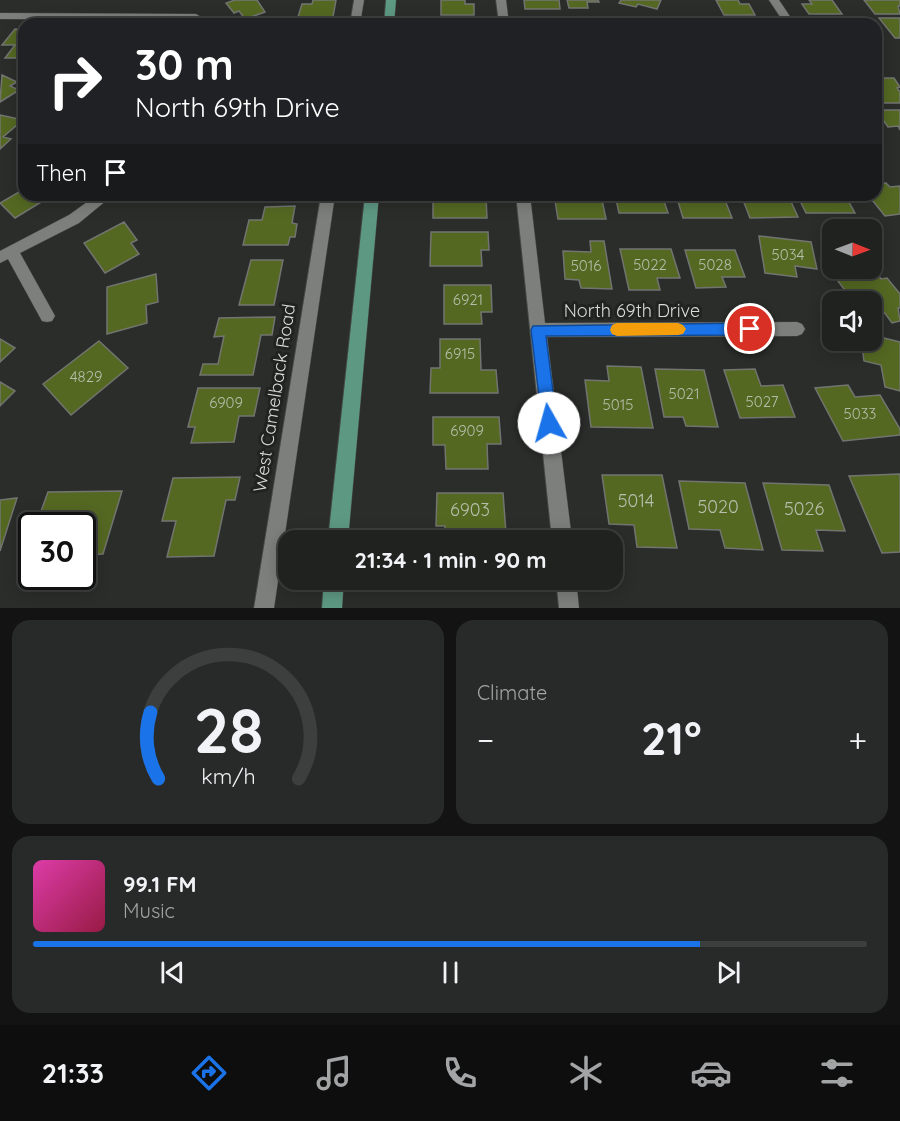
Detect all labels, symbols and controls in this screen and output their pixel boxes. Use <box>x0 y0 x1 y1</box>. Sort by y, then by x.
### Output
text: 30 m <box>135 38 234 91</box>
icon: right <box>36 42 114 120</box>
text: North 69th Drive <box>135 90 340 124</box>
icon: arrive <box>99 156 132 189</box>
text: Then <box>36 159 87 187</box>
north arrow <box>822 219 882 279</box>
map controls <box>822 219 882 351</box>
house number: 5034 <box>772 245 805 264</box>
house number: 5022 <box>633 255 667 274</box>
house number: 5028 <box>698 255 732 274</box>
house number: 5016 <box>571 256 601 275</box>
house number: 6921 <box>453 290 483 309</box>
button: sound <box>822 291 882 351</box>
street label: North 69th Drive <box>564 299 700 322</box>
street label: West Camelback Road <box>248 302 300 494</box>
pin <box>724 303 775 354</box>
icon: arrive <box>733 312 766 345</box>
house number: 6915 <box>445 344 475 363</box>
house number: 4829 <box>70 367 102 386</box>
house number: 5021 <box>669 384 699 403</box>
position arrow <box>517 391 581 455</box>
house number: 5027 <box>746 392 779 411</box>
house number: 6909 <box>209 393 243 412</box>
house number: 5015 <box>603 395 633 414</box>
house number: 5033 <box>844 404 877 423</box>
house number: 6909 <box>450 421 484 440</box>
house number: 5014 <box>618 489 654 512</box>
house number: 5020 <box>697 495 739 518</box>
house number: 5026 <box>784 497 824 520</box>
house number: 6903 <box>450 498 490 521</box>
speed limit sign: 30 <box>18 512 96 590</box>
text: 21:34 · 1 min · 90 m <box>355 546 547 574</box>
text: Climate <box>477 680 547 705</box>
text: 28 <box>193 691 263 769</box>
text: 21° <box>641 710 702 766</box>
text: − <box>477 719 494 760</box>
text: + <box>848 719 867 760</box>
text: km/h <box>201 763 255 789</box>
text: 99.1 FM <box>123 870 197 898</box>
text: Music <box>123 898 175 923</box>
icon: previous <box>156 956 189 989</box>
icon: pause <box>434 956 467 989</box>
icon: next <box>712 956 745 989</box>
icon: directions <box>188 1052 230 1094</box>
icon: music <box>313 1052 355 1094</box>
icon: phone <box>439 1052 481 1094</box>
icon: climate <box>565 1052 607 1094</box>
icon: car <box>690 1052 732 1094</box>
icon: filters <box>816 1052 858 1094</box>
text: 21:33 <box>42 1056 104 1090</box>

